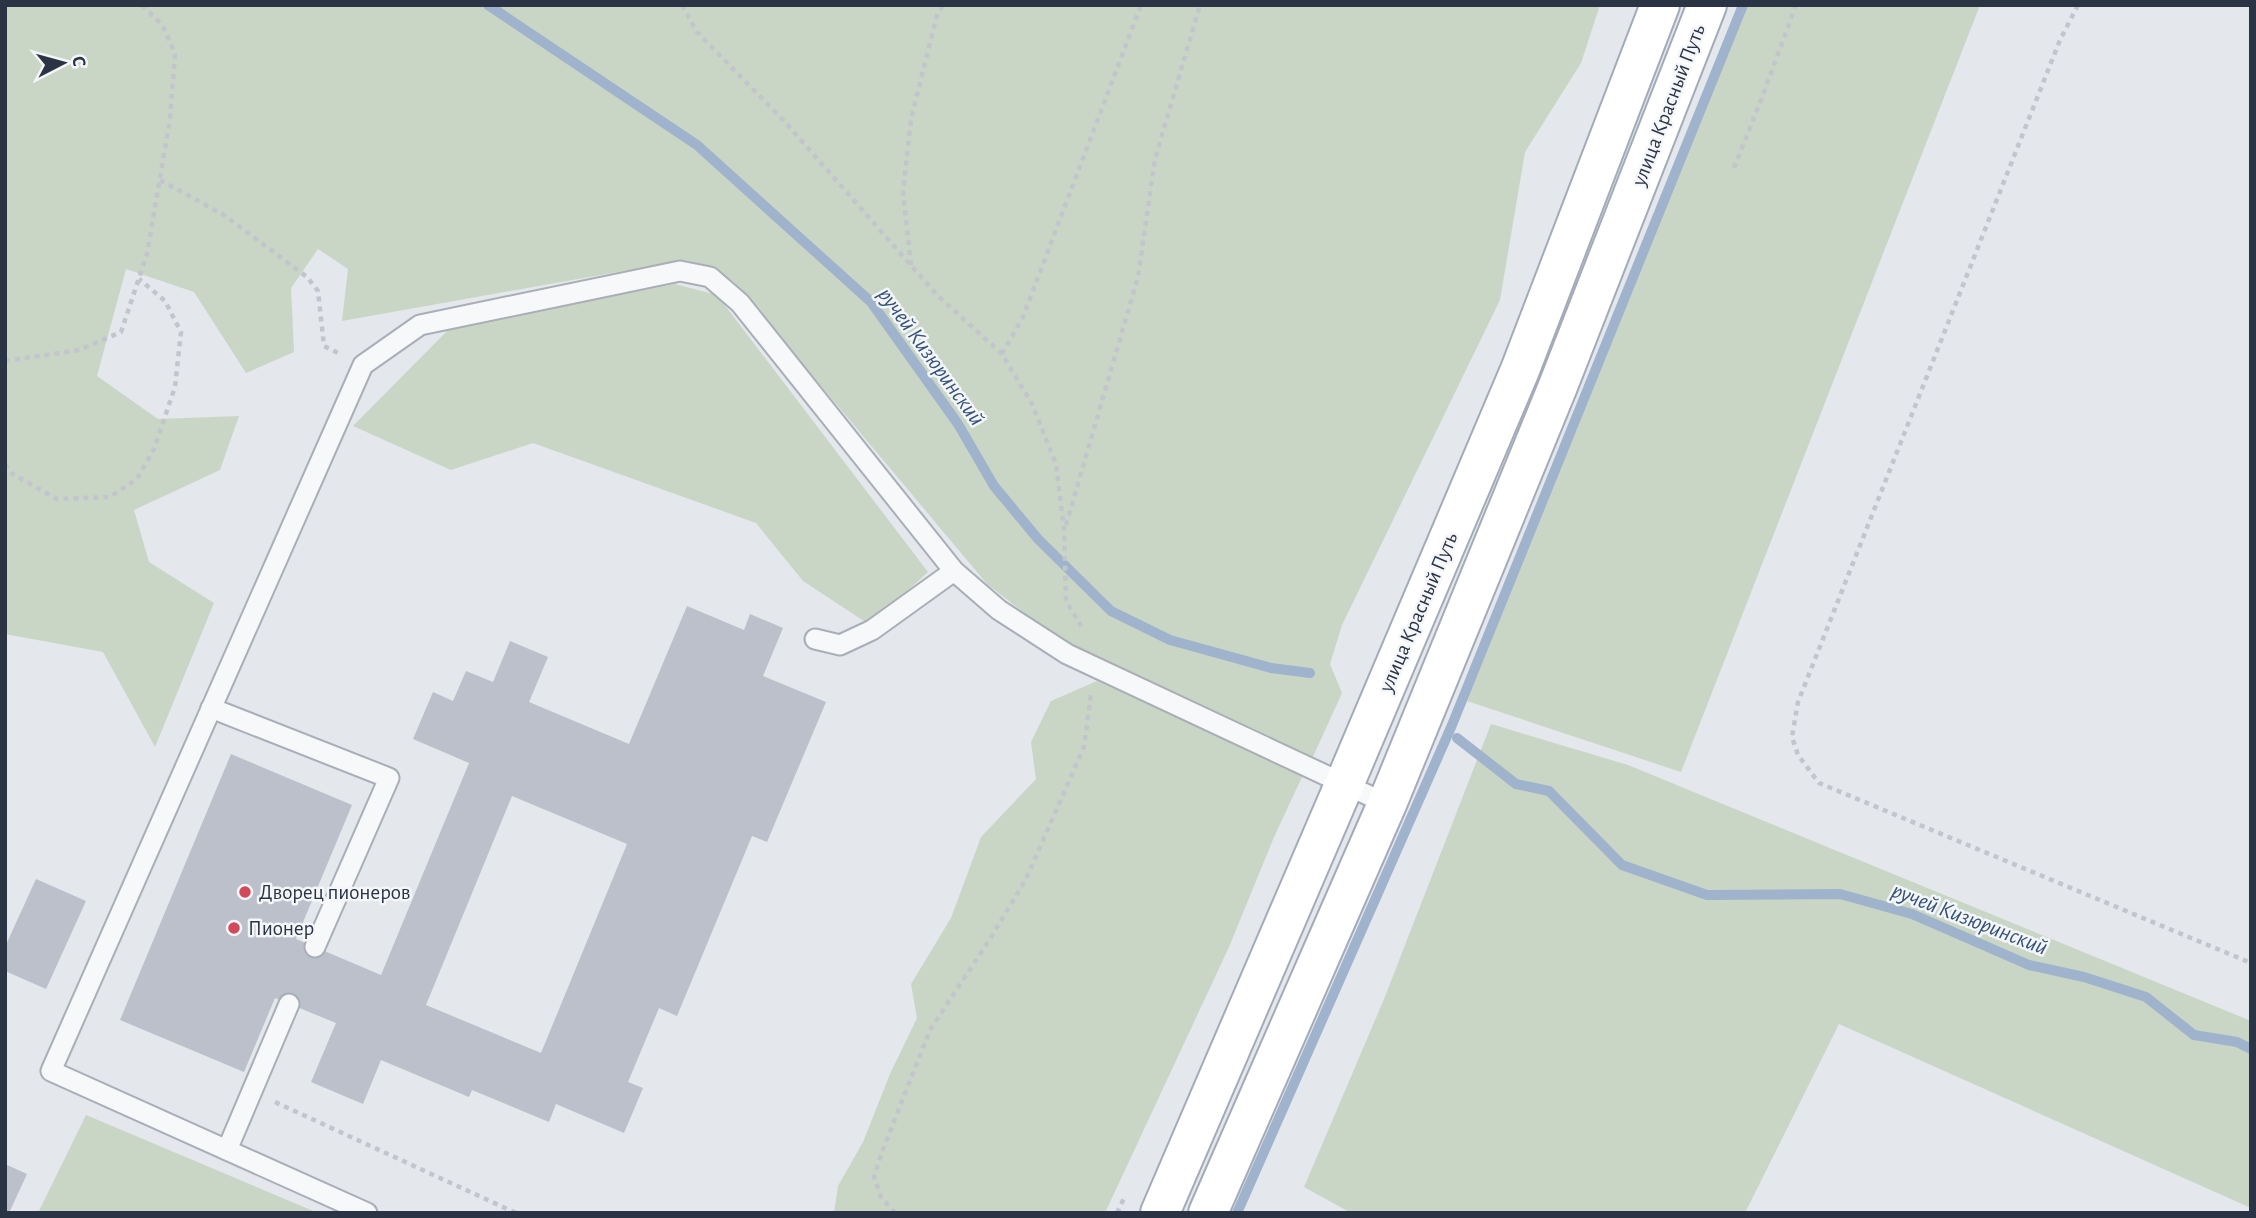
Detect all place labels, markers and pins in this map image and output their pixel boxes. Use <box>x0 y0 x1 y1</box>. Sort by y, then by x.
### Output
place label: Дворец пионеров <box>259 882 411 903</box>
marker: Дворец пионеров <box>237 884 253 900</box>
place label: Пионер <box>248 918 314 939</box>
marker: Пионер <box>226 920 242 936</box>

